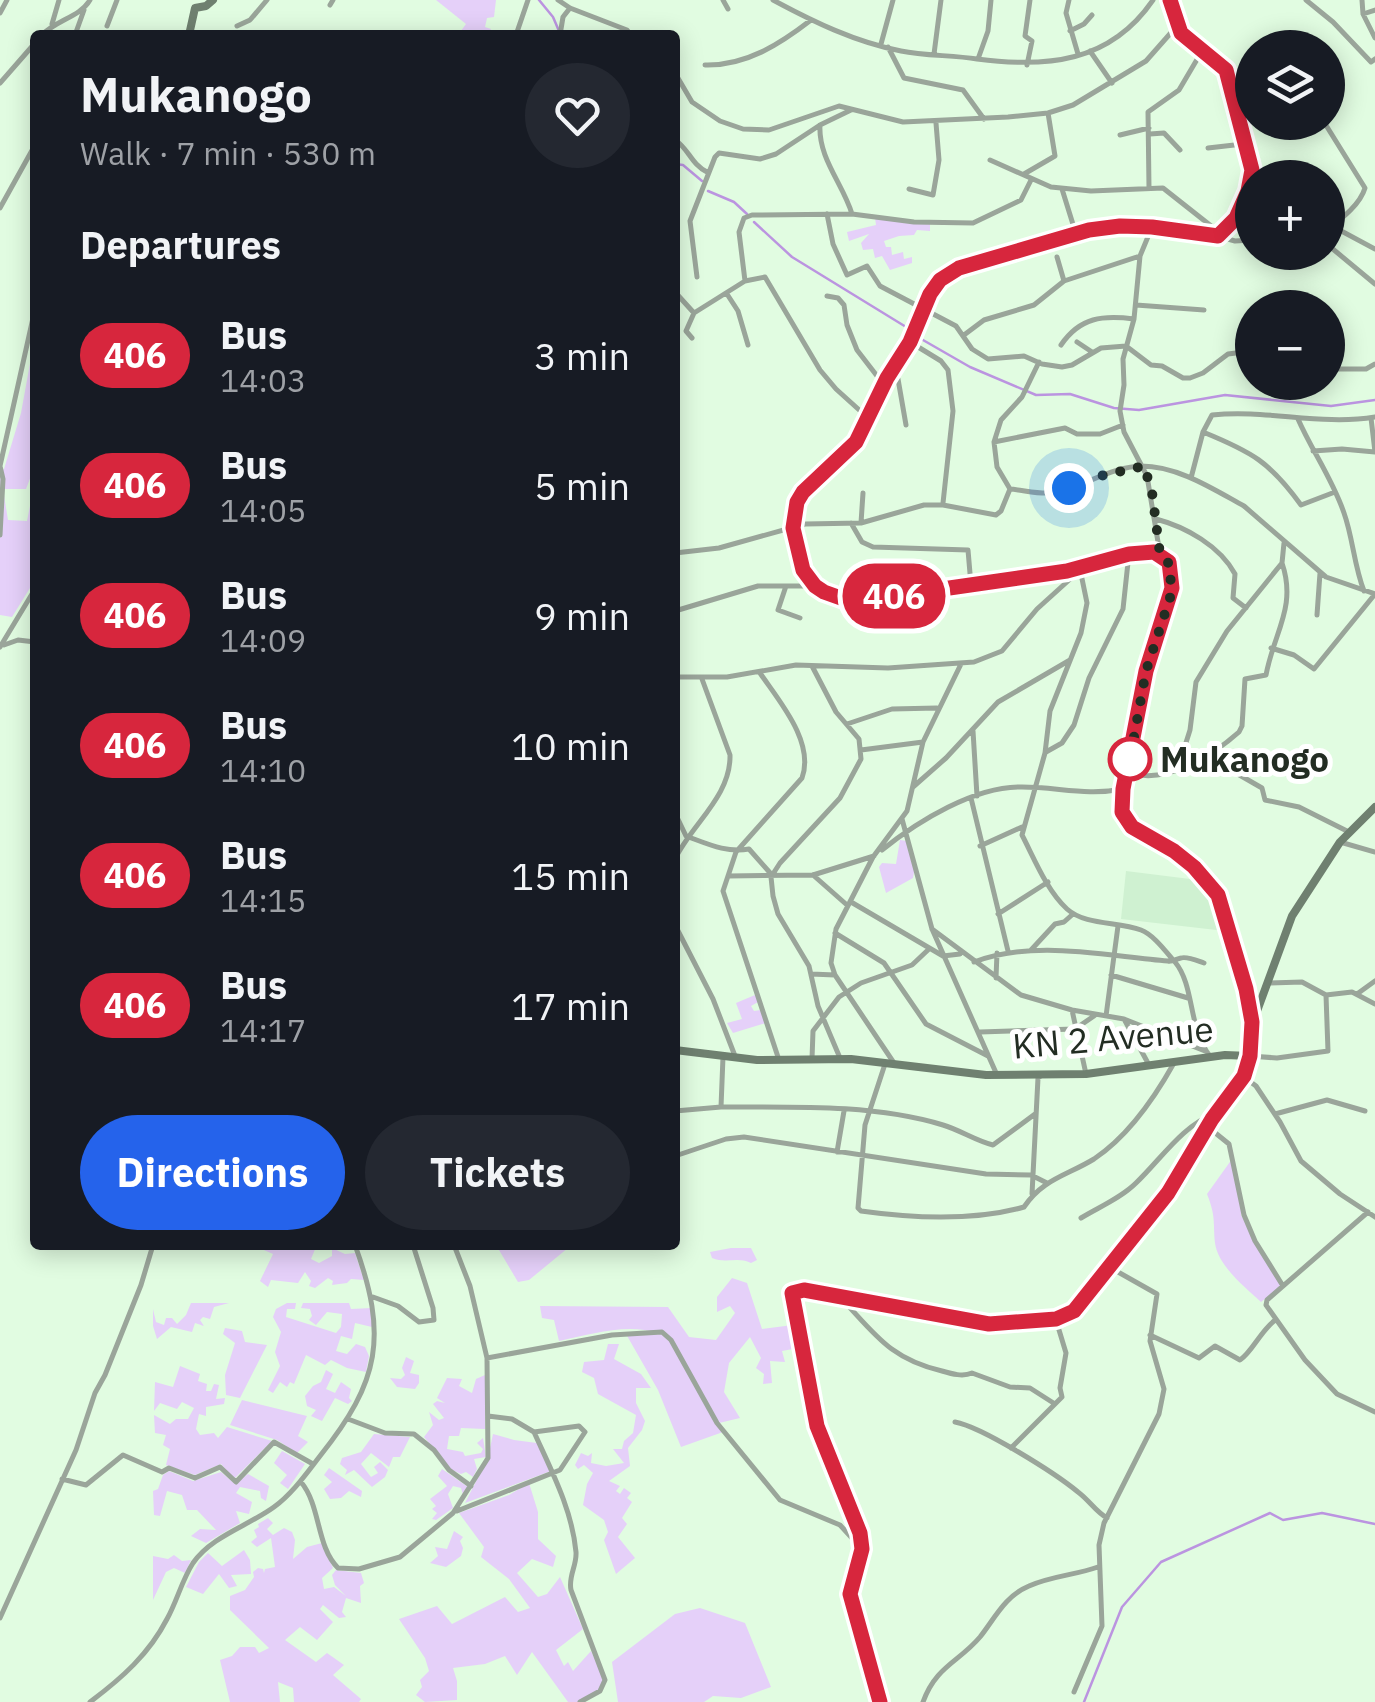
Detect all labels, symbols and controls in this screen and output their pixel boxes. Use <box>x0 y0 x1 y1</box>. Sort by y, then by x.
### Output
map controls <box>1235 30 1345 400</box>
button: layers <box>1235 30 1345 140</box>
text: Mukanogo <box>80 63 312 125</box>
button: heart <box>525 63 630 168</box>
text: Walk · 7 min · 530 m <box>80 132 376 174</box>
button: + <box>1235 160 1345 270</box>
text: Departures <box>80 220 281 269</box>
button: − <box>1235 290 1345 400</box>
text: Bus <box>220 310 287 359</box>
text: 3 min <box>534 331 630 380</box>
text: 406 <box>103 332 167 378</box>
text: 14:03 <box>220 359 306 401</box>
text: Bus <box>220 440 287 489</box>
text: 5 min <box>534 461 630 510</box>
text: 406 <box>103 462 167 508</box>
your location <box>1044 463 1094 513</box>
text: 14:05 <box>220 489 306 531</box>
line badge: 406 <box>836 564 952 628</box>
text: Bus <box>220 570 287 619</box>
text: 406 <box>862 573 926 619</box>
text: 9 min <box>534 591 630 640</box>
text: 406 <box>103 592 167 638</box>
text: 14:09 <box>220 619 306 661</box>
text: Bus <box>220 700 287 749</box>
text: 10 min <box>511 721 630 770</box>
text: 406 <box>103 722 167 768</box>
place label: Mukanogo <box>1160 736 1329 782</box>
marker: Mukanogo <box>1109 738 1151 780</box>
text: 14:10 <box>220 749 306 791</box>
text: Bus <box>220 830 287 879</box>
text: 15 min <box>511 851 630 900</box>
text: 406 <box>103 852 167 898</box>
text: 14:15 <box>220 879 306 921</box>
text: Bus <box>220 960 287 1009</box>
text: 17 min <box>511 981 630 1030</box>
text: 406 <box>103 982 167 1028</box>
street label: KN 2 Avenue <box>1011 1005 1215 1069</box>
text: 14:17 <box>220 1009 306 1051</box>
button: Directions <box>80 1115 345 1230</box>
button: Tickets <box>365 1115 630 1230</box>

